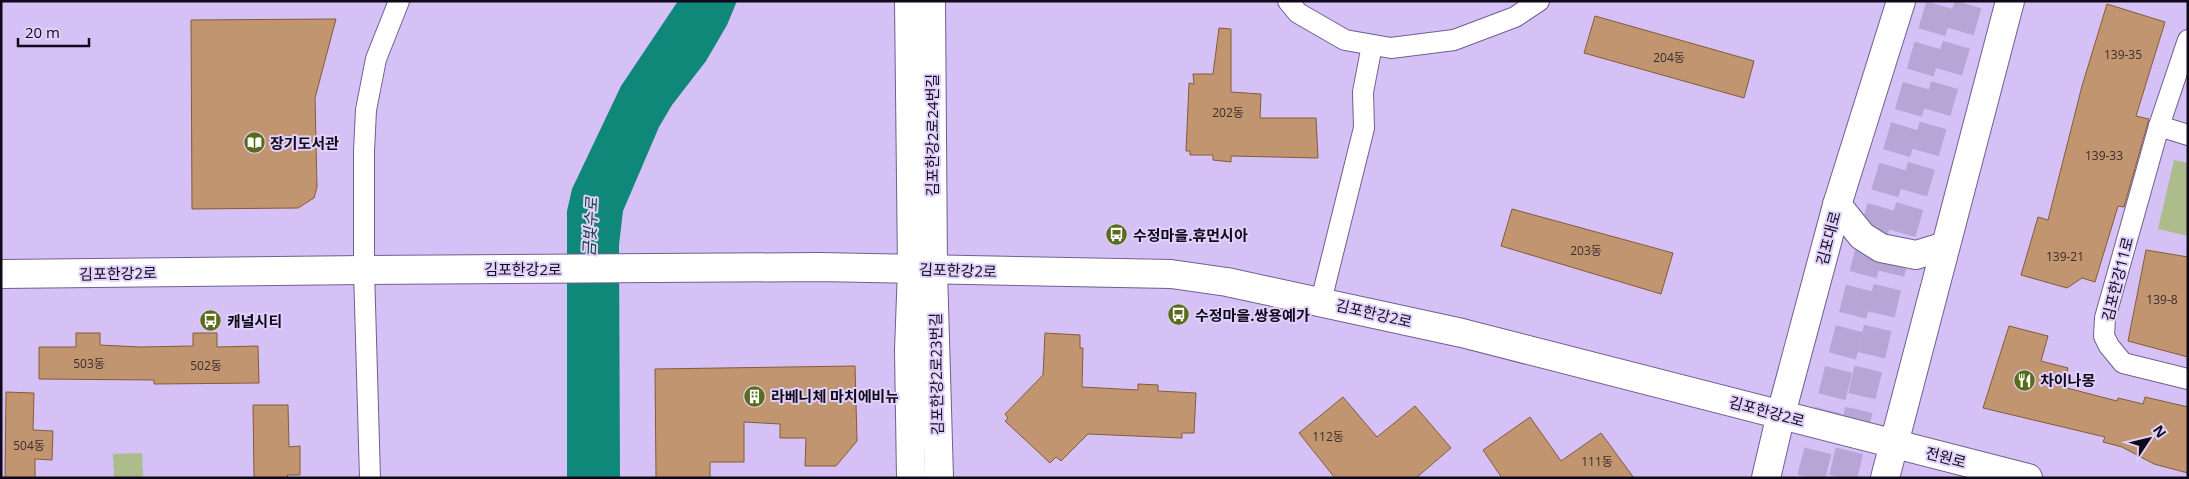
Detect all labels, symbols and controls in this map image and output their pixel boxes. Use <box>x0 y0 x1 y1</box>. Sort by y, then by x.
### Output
scale bar <box>18 15 89 47</box>
text: 20 m <box>25 22 60 42</box>
house number: 139-35 <box>2104 46 2142 63</box>
house number: 204동 <box>1653 49 1685 66</box>
street label: 김포한강2로24번길 <box>922 74 942 196</box>
house number: 202동 <box>1212 104 1244 121</box>
library icon: 장기도서관 <box>242 131 266 155</box>
place label: 장기도서관 <box>270 133 339 153</box>
house number: 139-33 <box>2085 147 2123 164</box>
water label: 금빛수로 <box>577 196 603 257</box>
street label: 김포대로 <box>1811 209 1845 267</box>
bus stop icon: 수정마을.휴먼시아 <box>1105 223 1129 247</box>
place label: 수정마을.휴먼시아 <box>1133 225 1248 245</box>
street label: 김포한강11로 <box>2097 235 2137 323</box>
house number: 203동 <box>1570 242 1602 259</box>
house number: 139-21 <box>2046 248 2084 265</box>
street label: 김포한강2로 <box>484 259 562 279</box>
street label: 김포한강2로 <box>919 259 997 281</box>
street label: 김포한강2로 <box>79 262 157 284</box>
house number: 139-8 <box>2146 291 2178 308</box>
street label: 김포한강2로 <box>1334 295 1414 331</box>
bus stop icon: 수정마을.쌍용예가 <box>1167 303 1191 327</box>
place label: 수정마을.쌍용예가 <box>1195 305 1310 325</box>
bus stop icon: 캐널시티 <box>199 309 223 333</box>
place label: 캐널시티 <box>227 311 282 331</box>
street label: 김포한강2로23번길 <box>925 313 947 435</box>
house number: 503동 <box>73 355 105 372</box>
house number: 502동 <box>190 357 222 374</box>
restaurant icon: 차이나몽 <box>2012 368 2036 392</box>
place label: 차이나몽 <box>2040 370 2095 390</box>
building icon: 라베니체 마치에비뉴 <box>743 384 767 408</box>
place label: 라베니체 마치에비뉴 <box>771 386 899 406</box>
street label: 김포한강2로 <box>1727 391 1807 431</box>
north arrow <box>2124 414 2174 464</box>
text: N <box>2149 421 2171 441</box>
house number: 112동 <box>1312 428 1344 445</box>
house number: 504동 <box>13 437 45 454</box>
street label: 전원로 <box>1923 442 1969 472</box>
house number: 111동 <box>1581 453 1613 470</box>

